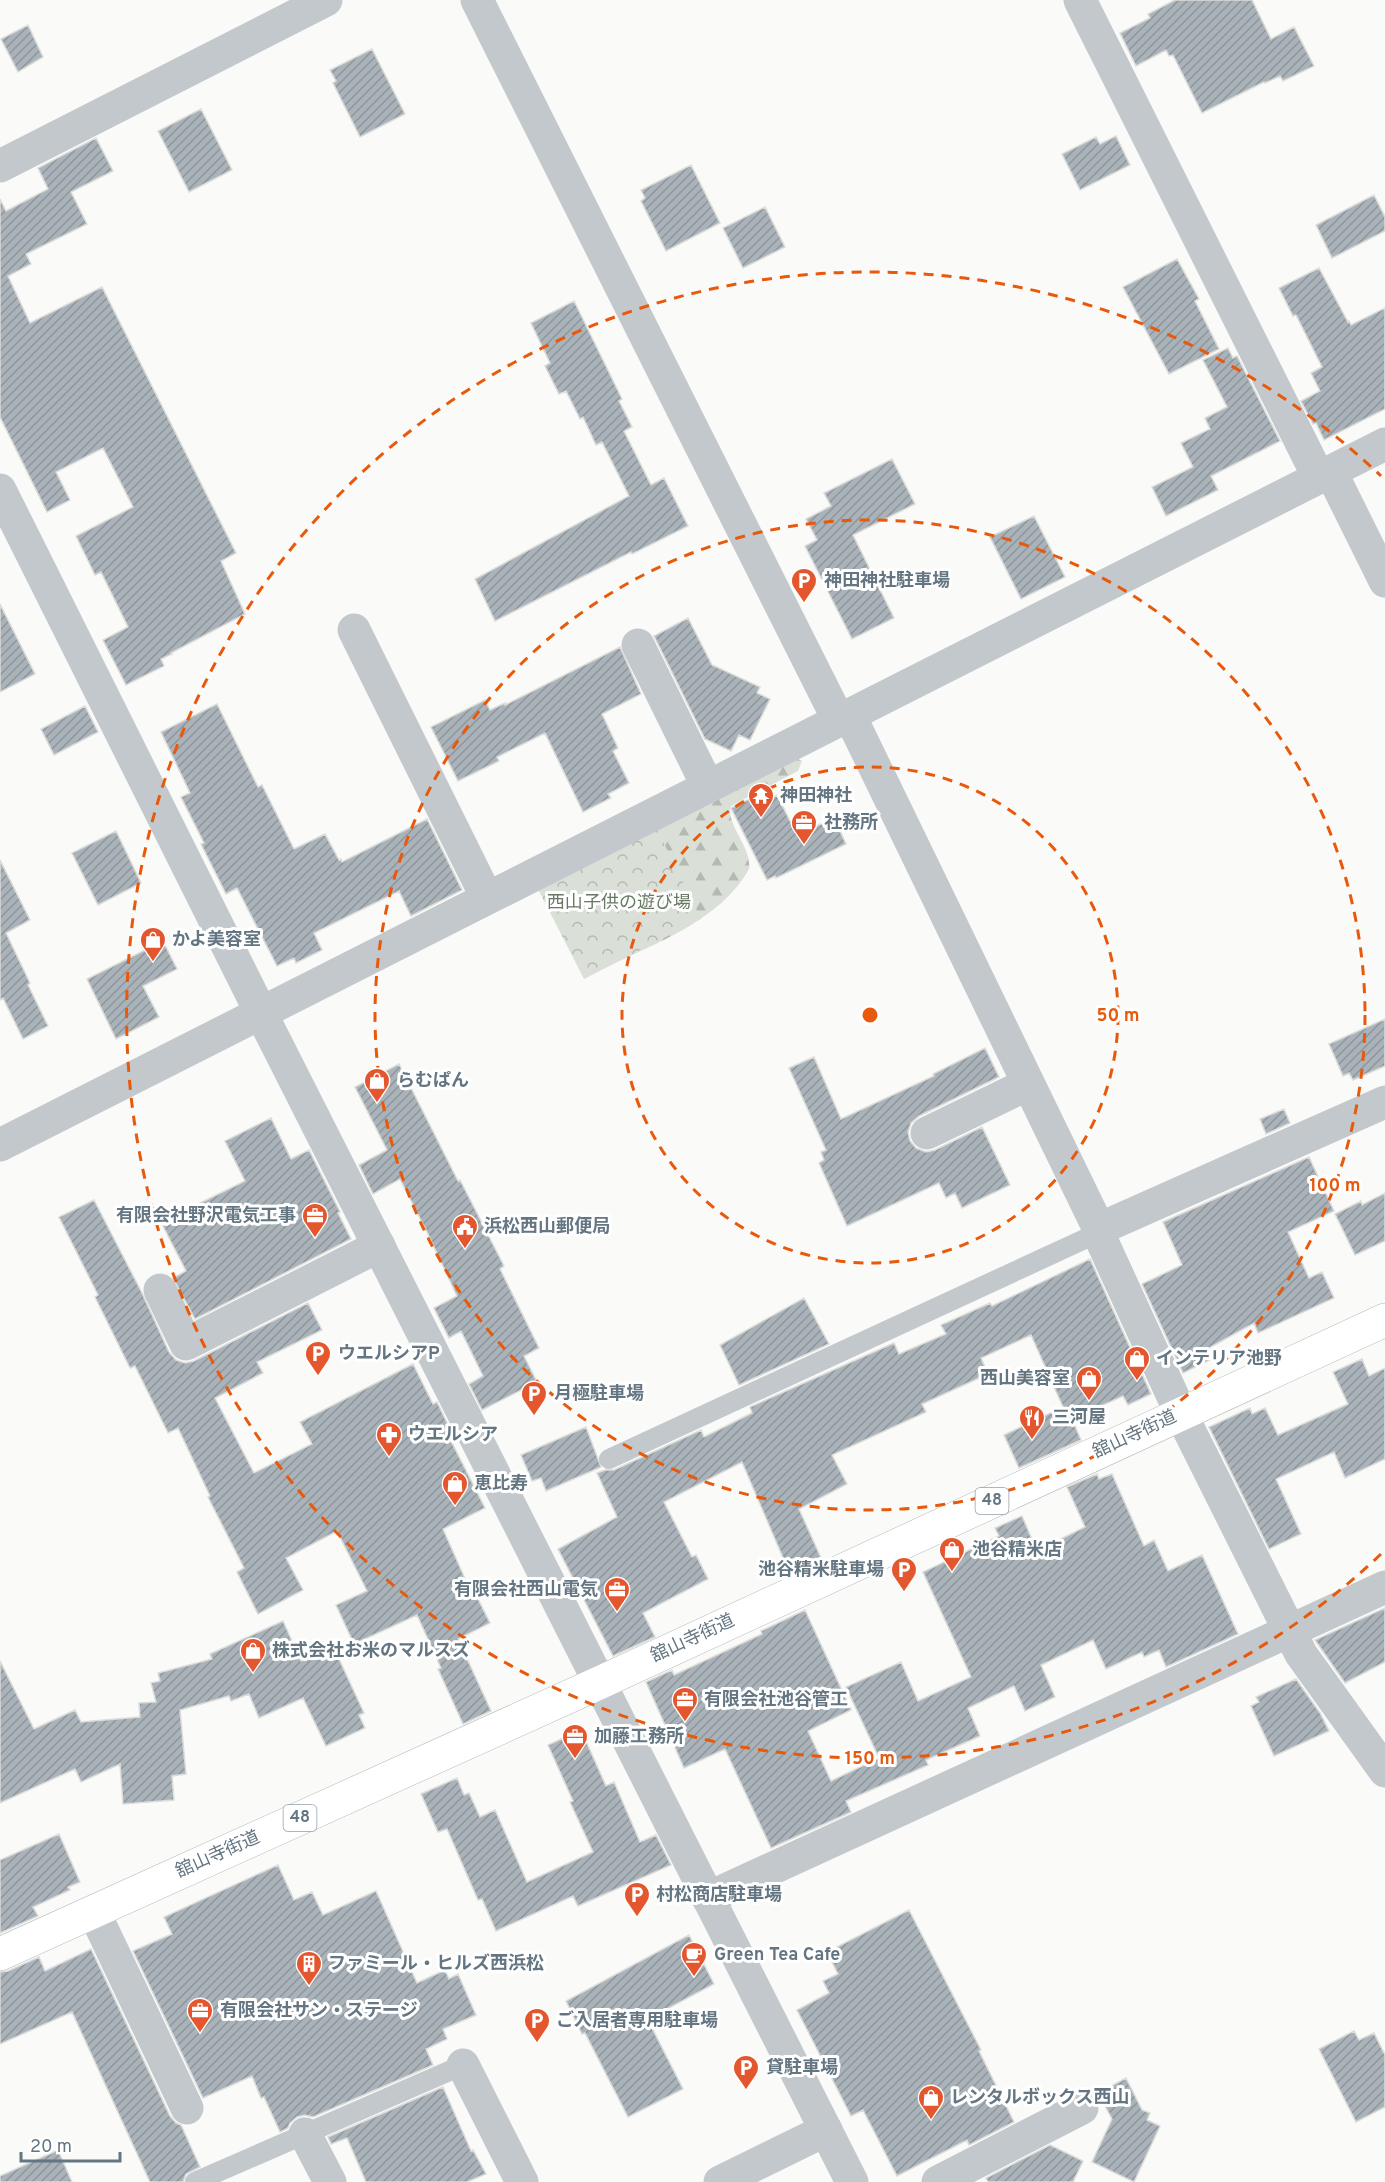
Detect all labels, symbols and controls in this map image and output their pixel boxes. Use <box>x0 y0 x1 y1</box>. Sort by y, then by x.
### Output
parking icon: 神田神社駐車場 <box>789 566 819 604</box>
place label: 神田神社駐車場 <box>824 570 950 593</box>
temple icon: 神田神社 <box>746 781 776 819</box>
place label: 神田神社 <box>780 785 852 808</box>
office icon: 社務所 <box>789 808 819 846</box>
place label: 社務所 <box>824 812 878 835</box>
park label: 西山子供の遊び場 <box>547 892 691 915</box>
shop icon: かよ美容室 <box>138 925 168 963</box>
place label: かよ美容室 <box>172 929 261 952</box>
centre of rings <box>860 1005 880 1025</box>
text: 50 m <box>1096 1005 1140 1028</box>
shop icon: らむぱん <box>362 1066 392 1104</box>
place label: らむぱん <box>397 1070 469 1093</box>
text: 100 m <box>1309 1175 1361 1198</box>
office icon: 有限会社野沢電気工事 <box>300 1201 330 1239</box>
place label: 有限会社野沢電気工事 <box>116 1205 296 1228</box>
public building icon: 浜松西山郵便局 <box>450 1212 480 1250</box>
place label: 浜松西山郵便局 <box>484 1216 610 1239</box>
parking icon: ウエルシアP <box>303 1339 333 1377</box>
place label: ウエルシアP <box>338 1343 440 1366</box>
shop icon: インテリア池野 <box>1122 1344 1152 1382</box>
place label: インテリア池野 <box>1156 1348 1282 1371</box>
shop icon: 西山美容室 <box>1074 1364 1104 1402</box>
place label: 西山美容室 <box>980 1368 1070 1391</box>
parking icon: 月極駐車場 <box>519 1379 549 1417</box>
place label: 月極駐車場 <box>554 1383 644 1406</box>
restaurant icon: 三河屋 <box>1017 1403 1047 1441</box>
street label: 舘山寺街道 <box>1089 1406 1181 1464</box>
place label: 三河屋 <box>1052 1407 1106 1430</box>
pharmacy icon: ウエルシア <box>374 1420 404 1458</box>
place label: ウエルシア <box>408 1424 498 1447</box>
shop icon: 恵比寿 <box>440 1469 470 1507</box>
place label: 恵比寿 <box>474 1473 528 1496</box>
road number: 48 <box>976 1488 1008 1514</box>
shop icon: 池谷精米店 <box>937 1535 967 1573</box>
place label: 池谷精米店 <box>972 1539 1062 1562</box>
parking icon: 池谷精米駐車場 <box>889 1555 919 1593</box>
place label: 池谷精米駐車場 <box>758 1559 884 1582</box>
office icon: 有限会社西山電気 <box>602 1575 632 1613</box>
place label: 有限会社西山電気 <box>454 1579 598 1602</box>
street label: 舘山寺街道 <box>647 1610 739 1668</box>
shop icon: 株式会社お米のマルスズ <box>238 1636 268 1674</box>
place label: 株式会社お米のマルスズ <box>272 1640 470 1663</box>
office icon: 有限会社池谷管工 <box>670 1685 700 1723</box>
place label: 有限会社池谷管工 <box>704 1689 848 1712</box>
office icon: 加藤工務所 <box>560 1722 590 1760</box>
place label: 加藤工務所 <box>594 1726 684 1749</box>
text: 150 m <box>845 1748 895 1771</box>
road number: 48 <box>284 1805 316 1831</box>
street label: 舘山寺街道 <box>172 1826 264 1884</box>
parking icon: 村松商店駐車場 <box>622 1880 652 1918</box>
place label: 村松商店駐車場 <box>656 1884 782 1907</box>
cafe icon: Green Tea Cafe <box>679 1940 709 1978</box>
place label: Green Tea Cafe <box>714 1944 840 1967</box>
building icon: ファミール・ヒルズ西浜松 <box>294 1949 324 1987</box>
place label: ファミール・ヒルズ西浜松 <box>328 1953 544 1976</box>
office icon: 有限会社サン・ステージ <box>185 1996 215 2034</box>
place label: 有限会社サン・ステージ <box>220 2000 418 2023</box>
parking icon: ご入居者専用駐車場 <box>522 2006 552 2044</box>
place label: ご入居者専用駐車場 <box>556 2010 718 2033</box>
parking icon: 貸駐車場 <box>731 2053 761 2091</box>
place label: 貸駐車場 <box>766 2057 838 2080</box>
shop icon: レンタルボックス西山 <box>916 2083 946 2121</box>
place label: レンタルボックス西山 <box>950 2087 1129 2110</box>
scale bar <box>21 2125 120 2163</box>
text: 20 m <box>30 2136 72 2159</box>

